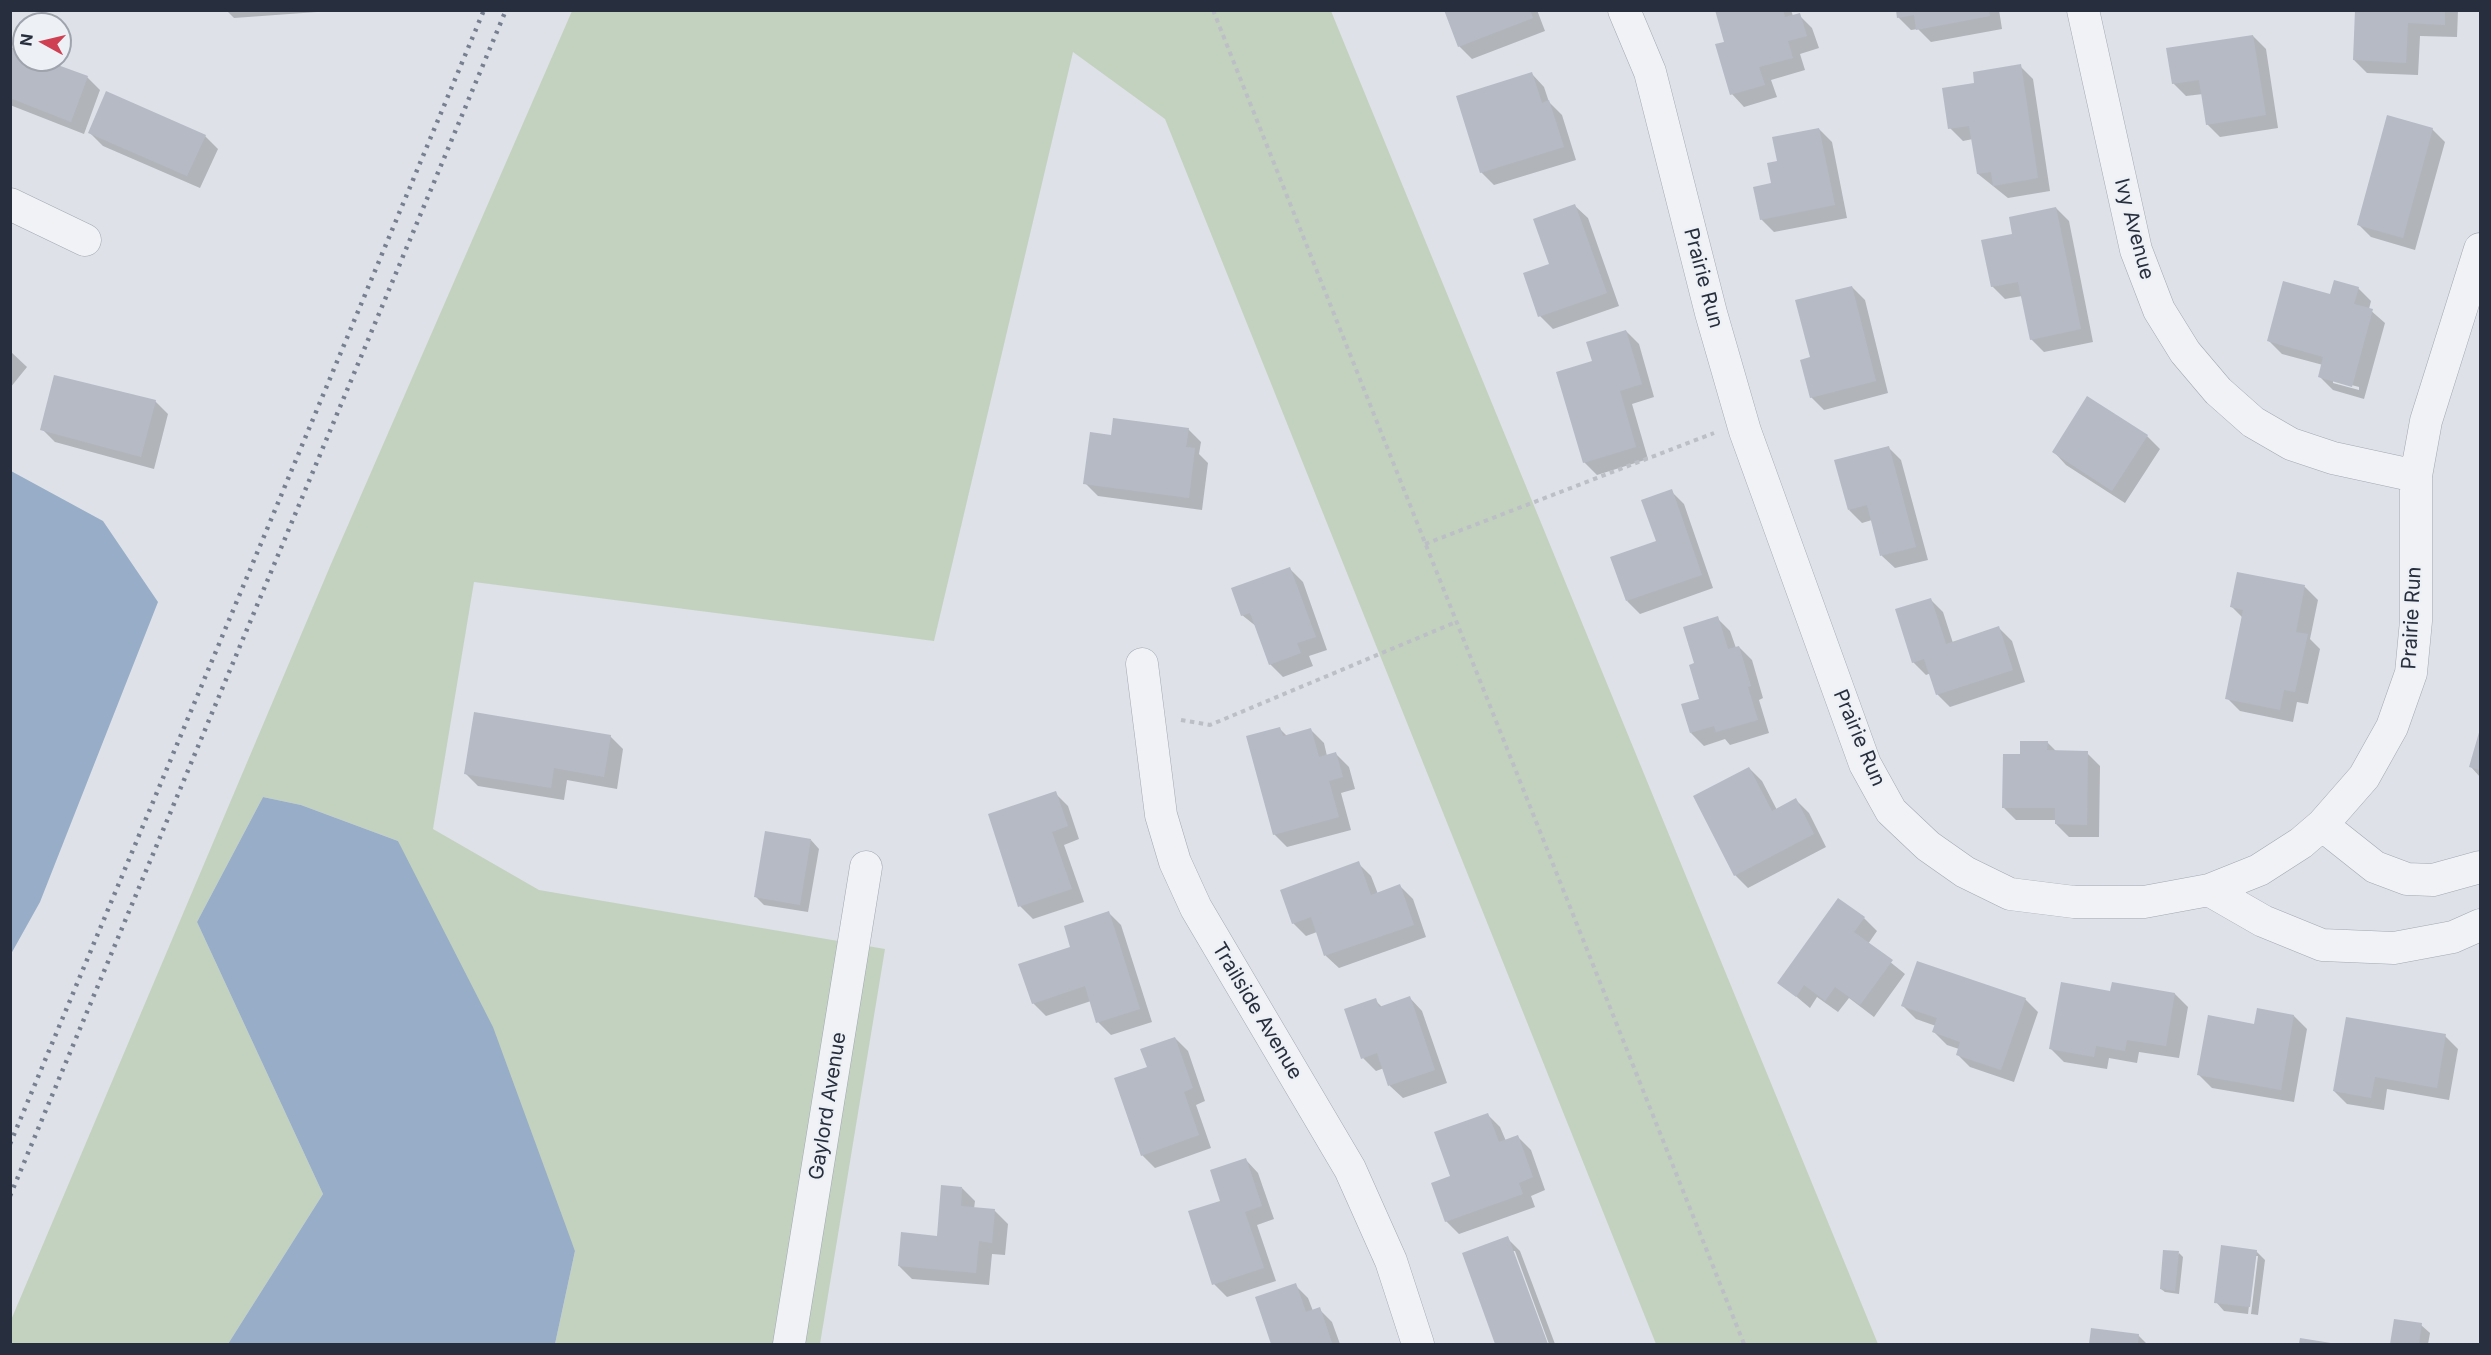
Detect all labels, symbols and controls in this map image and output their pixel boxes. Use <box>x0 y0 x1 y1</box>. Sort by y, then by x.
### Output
north arrow <box>12 12 72 72</box>
text: N <box>15 32 37 47</box>
street label: Ivy Avenue <box>2109 176 2159 282</box>
street label: Prairie Run <box>1678 225 1728 331</box>
street label: Prairie Run <box>2397 566 2427 670</box>
street label: Prairie Run <box>1828 686 1890 790</box>
street label: Trailside Avenue <box>1207 938 1307 1084</box>
street label: Gaylord Avenue <box>804 1030 852 1182</box>

